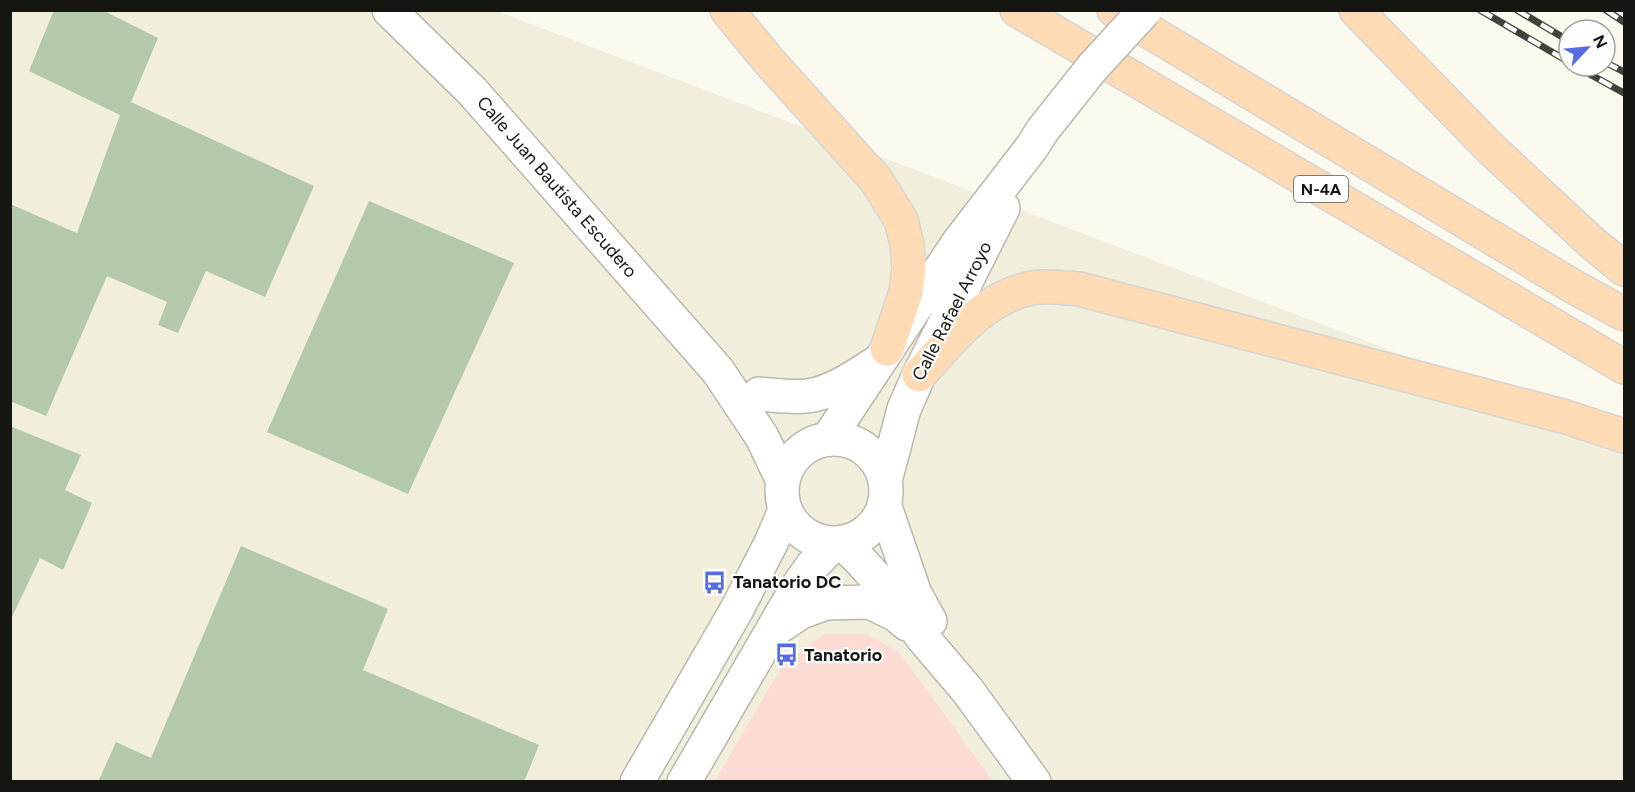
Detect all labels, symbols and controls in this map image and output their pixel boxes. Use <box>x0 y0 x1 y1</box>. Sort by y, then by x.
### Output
north arrow <box>1557 18 1617 78</box>
text: N <box>1589 32 1611 51</box>
street label: Calle Juan Bautista Escudero <box>472 92 642 282</box>
road number: N-4A <box>1294 176 1348 202</box>
street label: Calle Rafael Arroyo <box>907 238 997 384</box>
bus stop icon: Tanatorio DC <box>702 569 728 595</box>
place label: Tanatorio DC <box>733 571 841 593</box>
bus stop icon: Tanatorio <box>773 642 799 668</box>
place label: Tanatorio <box>804 644 882 666</box>

